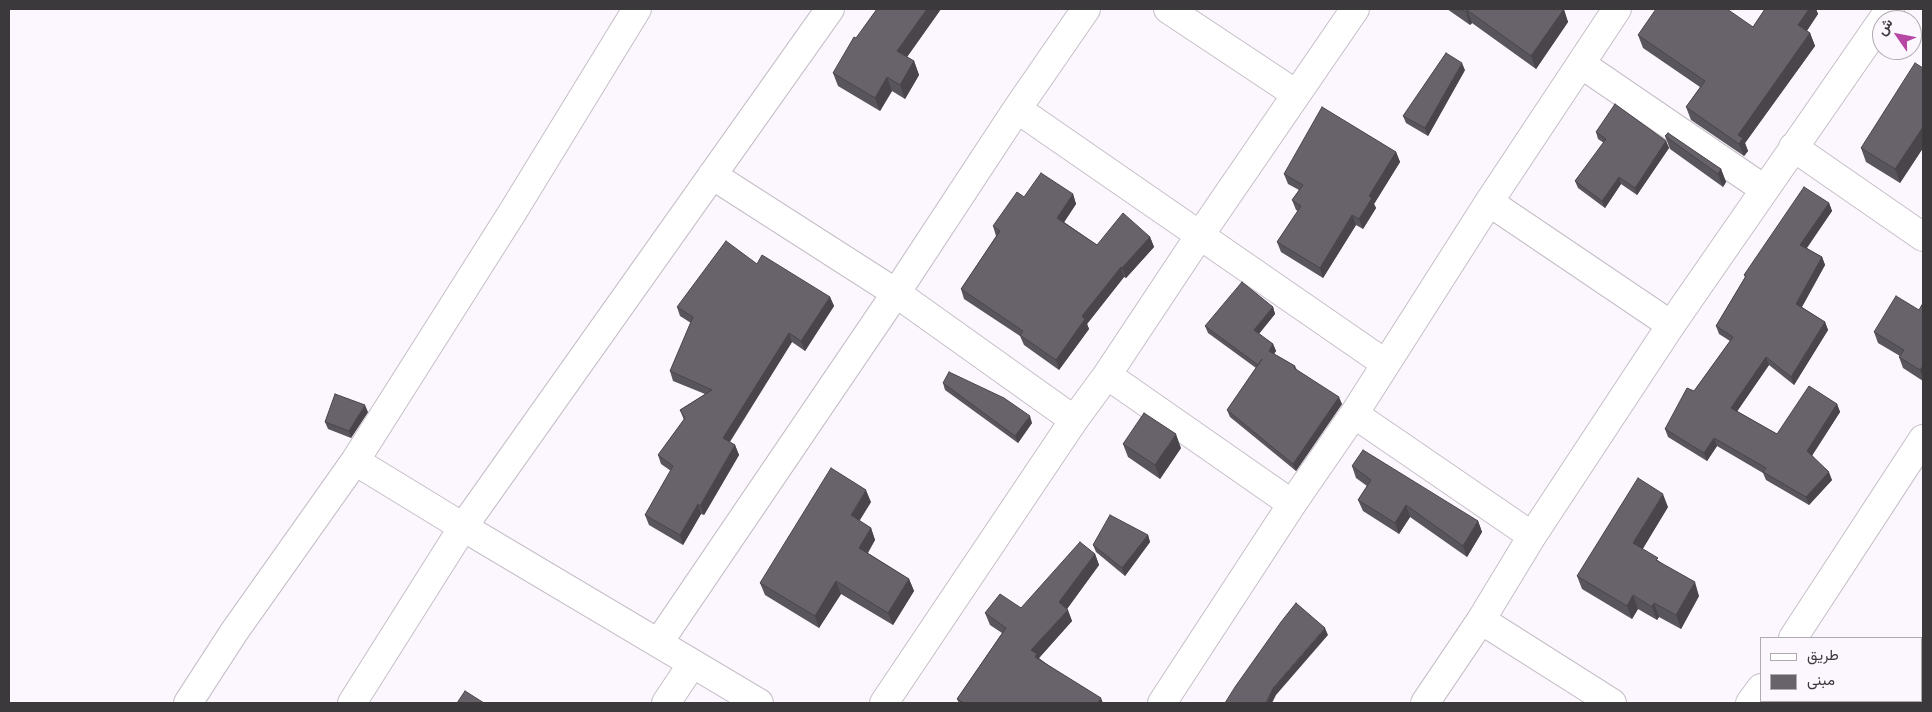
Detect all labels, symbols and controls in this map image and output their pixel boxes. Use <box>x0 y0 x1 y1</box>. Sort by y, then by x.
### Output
north arrow <box>1872 10 1922 60</box>
text: ش <box>1873 15 1897 39</box>
legend <box>1760 637 1922 702</box>
text: طريق <box>1807 646 1839 664</box>
text: مبنى <box>1807 671 1835 689</box>

